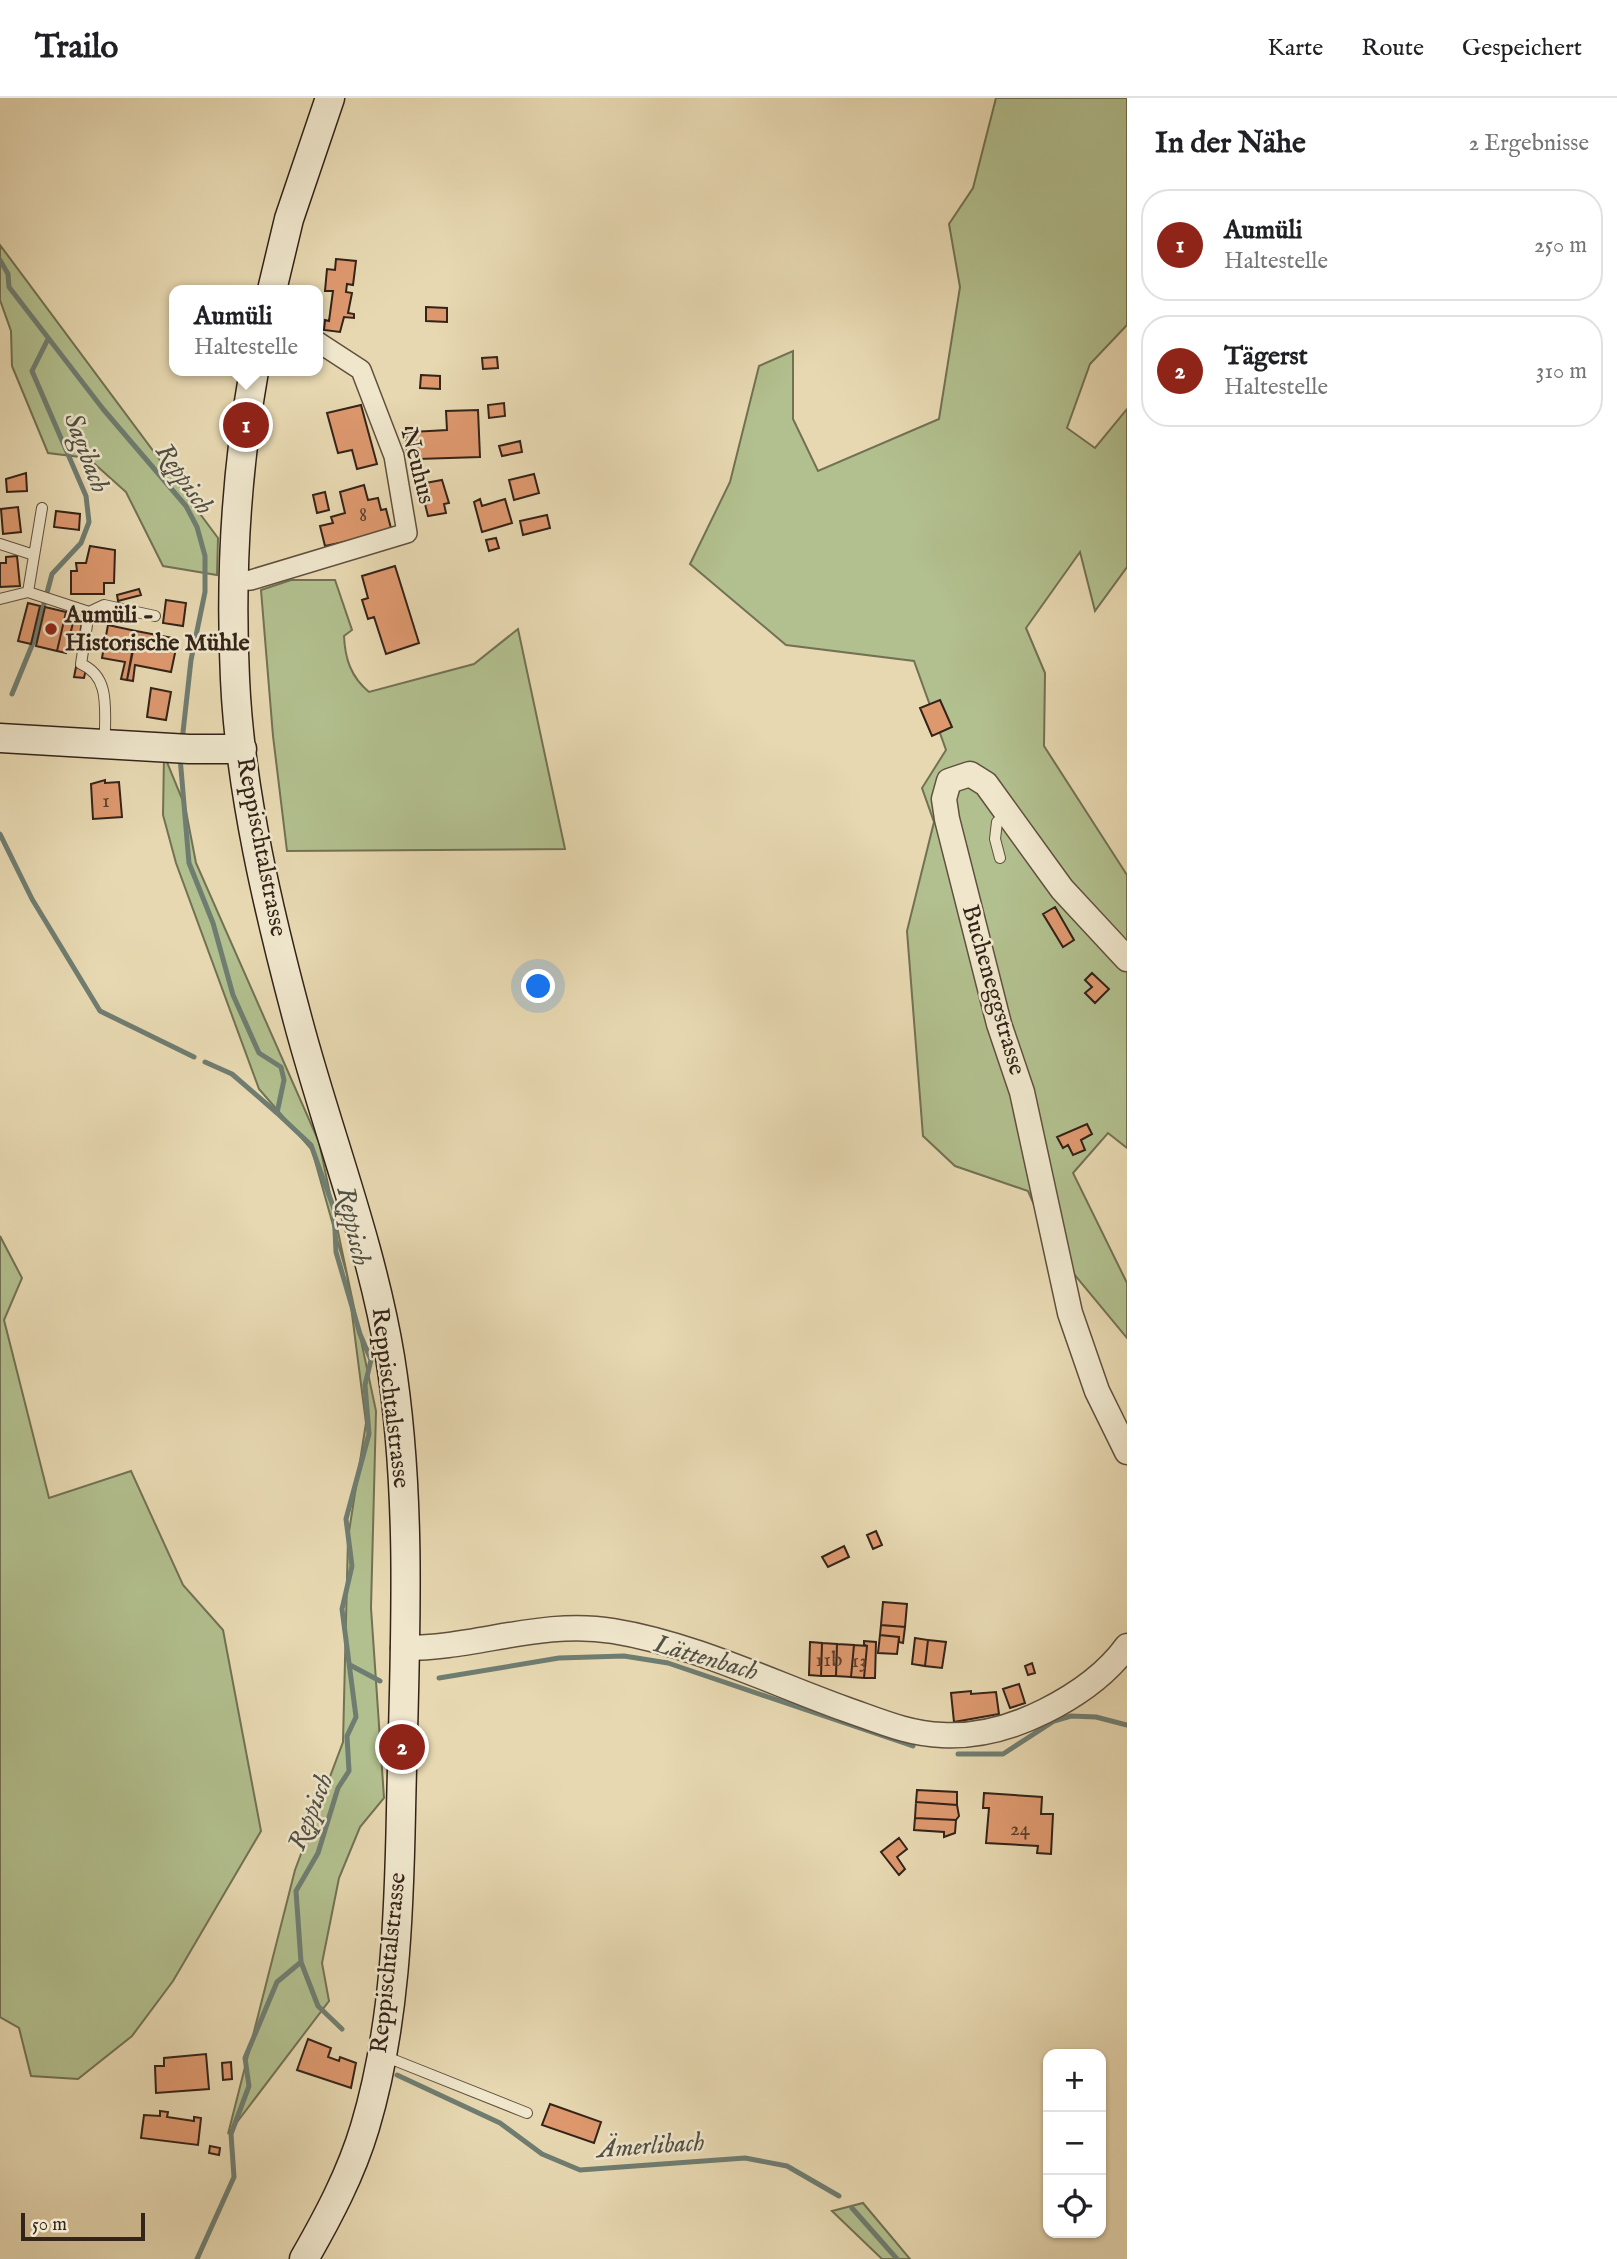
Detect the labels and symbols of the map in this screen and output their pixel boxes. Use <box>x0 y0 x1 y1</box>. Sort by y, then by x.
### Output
pin: 1 <box>223 399 269 451</box>
water label: Sagibach <box>55 408 116 498</box>
street label: Neuhus <box>393 425 441 507</box>
water label: Reppisch <box>148 437 220 521</box>
house number: 8 <box>359 502 367 529</box>
place label: Aumüli - Historische Mühle <box>64 600 249 659</box>
marker: Aumüli - Historische Mühle <box>43 621 59 637</box>
street label: Reppischtalstrasse <box>228 755 294 939</box>
house number: 1 <box>102 788 110 815</box>
street label: Bucheneggstrasse <box>954 901 1032 1079</box>
your location <box>521 969 555 1003</box>
water label: Reppisch <box>329 1183 377 1269</box>
street label: Reppischtalstrasse <box>364 1306 416 1490</box>
water label: Lättenbach <box>649 1627 762 1689</box>
house number: 11b <box>816 1647 842 1674</box>
house number: 13 <box>851 1648 867 1675</box>
pin: 2 <box>379 1721 425 1773</box>
water label: Reppisch <box>281 1769 341 1855</box>
house number: 24 <box>1010 1816 1031 1843</box>
street label: Reppischtalstrasse <box>364 1871 414 2055</box>
water label: Ämerlibach <box>593 2126 706 2166</box>
scale bar <box>21 2210 145 2242</box>

